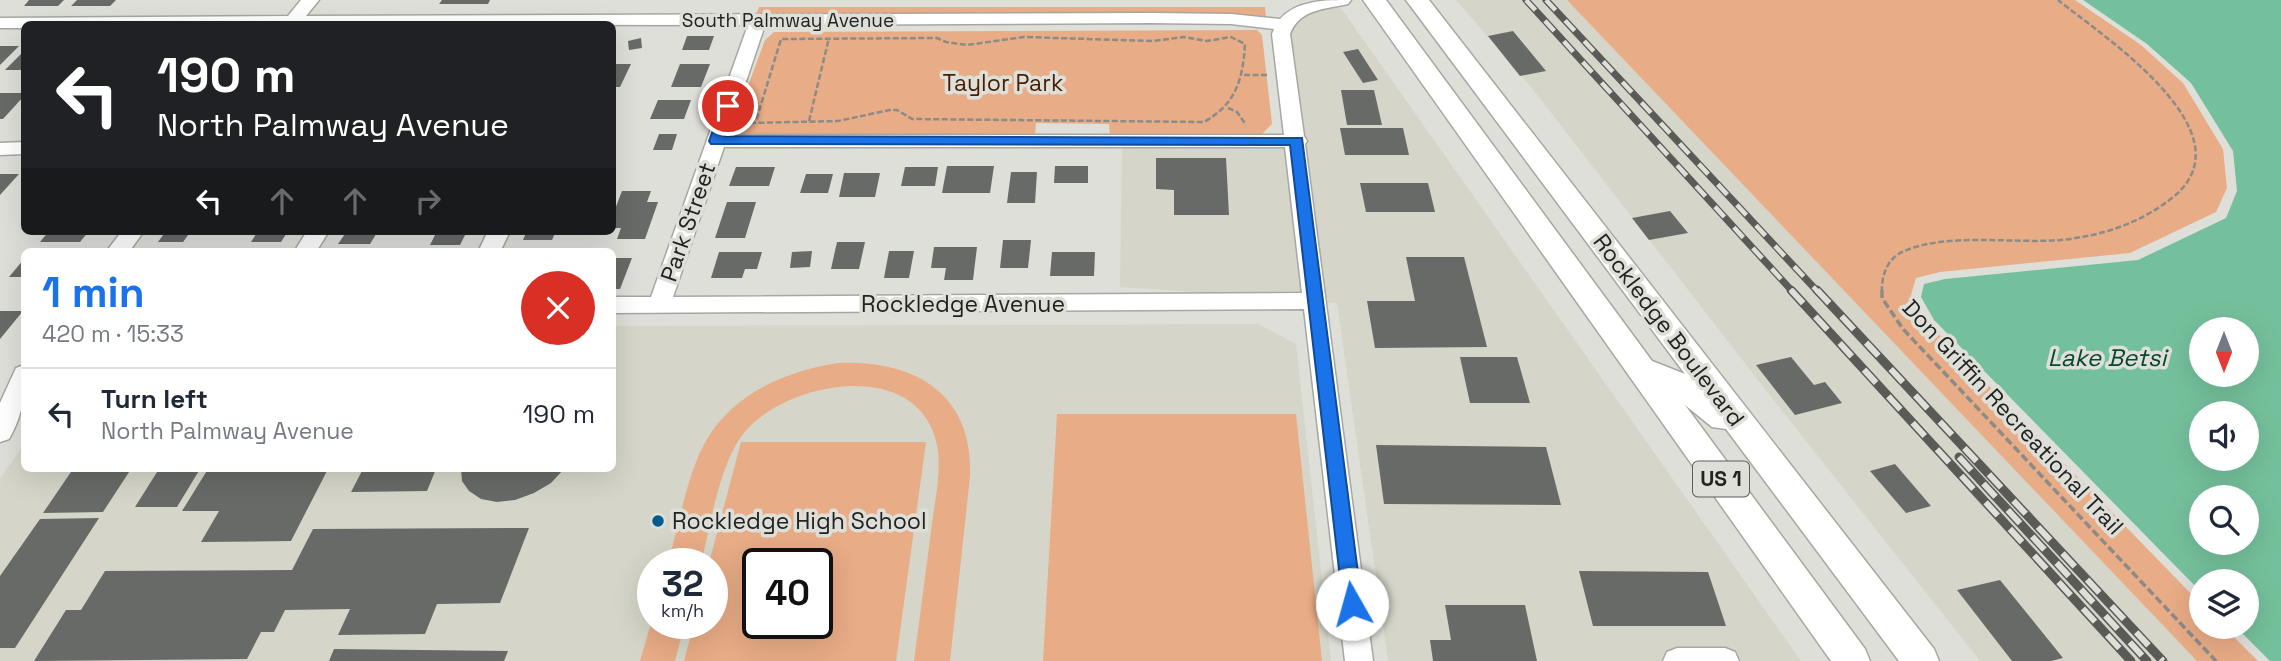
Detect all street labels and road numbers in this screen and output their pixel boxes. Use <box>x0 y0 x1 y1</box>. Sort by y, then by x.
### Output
street label: South Palmway Avenue <box>682 8 894 33</box>
street label: Park Street <box>654 158 722 286</box>
street label: Rockledge Boulevard <box>1587 228 1751 432</box>
street label: Rockledge Avenue <box>861 289 1065 319</box>
street label: Don Griffin Recreational Trail <box>1896 293 2130 541</box>
road number: US 1 <box>1693 462 1749 496</box>

